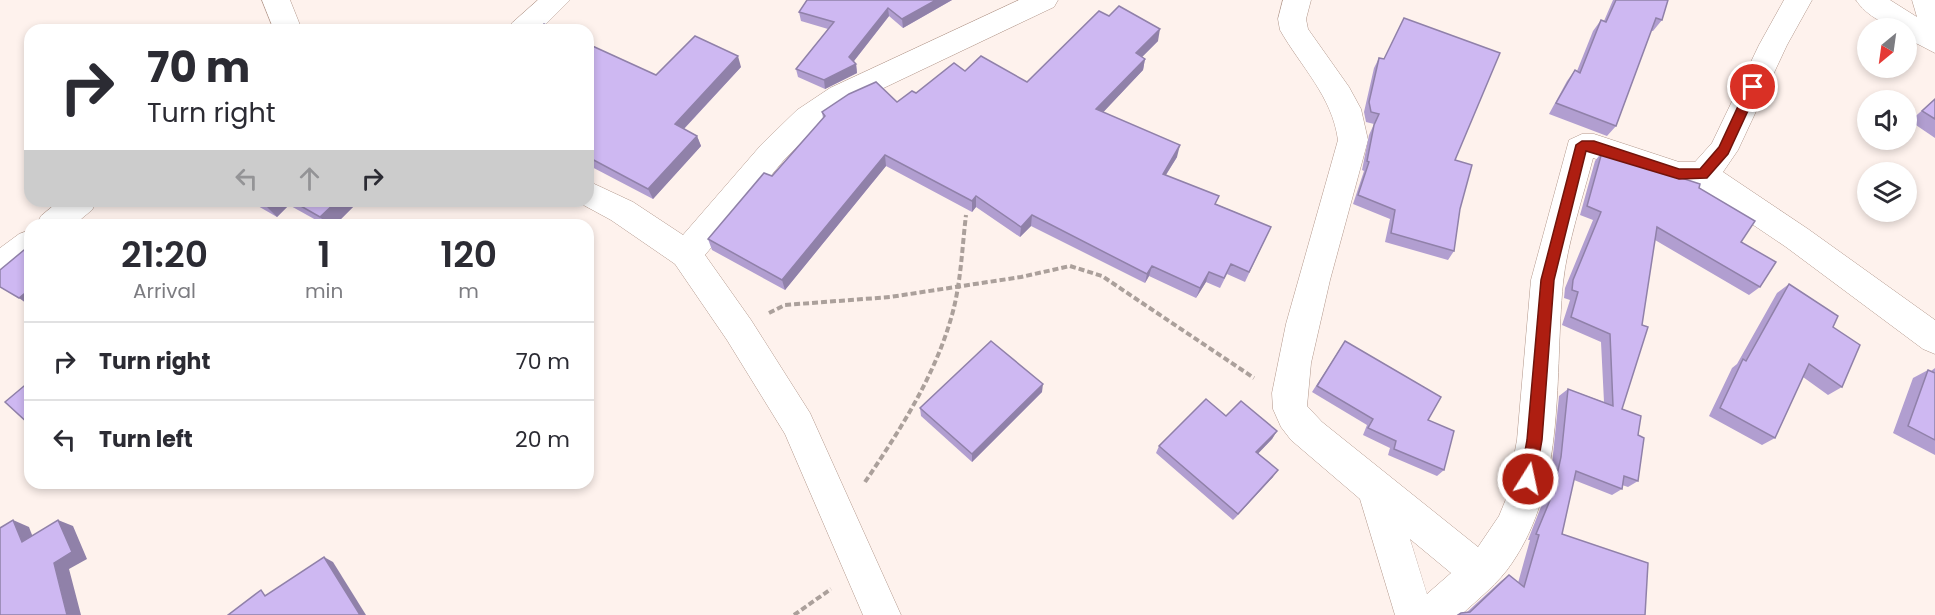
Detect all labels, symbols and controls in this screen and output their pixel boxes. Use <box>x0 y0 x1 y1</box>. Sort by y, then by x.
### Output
north arrow <box>1857 18 1917 78</box>
map controls <box>1857 18 1917 222</box>
text: 70 m <box>147 38 250 97</box>
icon: right <box>48 48 126 126</box>
pin <box>1727 61 1778 112</box>
icon: arrive <box>1736 70 1769 103</box>
button: sound <box>1857 90 1917 150</box>
text: Turn right <box>147 94 276 131</box>
icon: left <box>230 162 263 195</box>
icon: ahead <box>293 162 326 195</box>
icon: right <box>356 162 389 195</box>
button: layers <box>1857 162 1917 222</box>
text: 21:20 <box>121 229 208 280</box>
text: 1 <box>318 229 331 280</box>
text: 120 <box>440 229 497 280</box>
text: Arrival <box>133 277 196 305</box>
text: min <box>305 277 343 305</box>
text: m <box>458 277 479 305</box>
icon: right <box>48 345 81 378</box>
text: Turn right <box>99 346 210 377</box>
text: 70 m <box>516 346 570 377</box>
icon: left <box>48 423 81 456</box>
text: Turn left <box>99 424 193 455</box>
text: 20 m <box>515 424 570 455</box>
position arrow <box>1496 447 1560 511</box>

